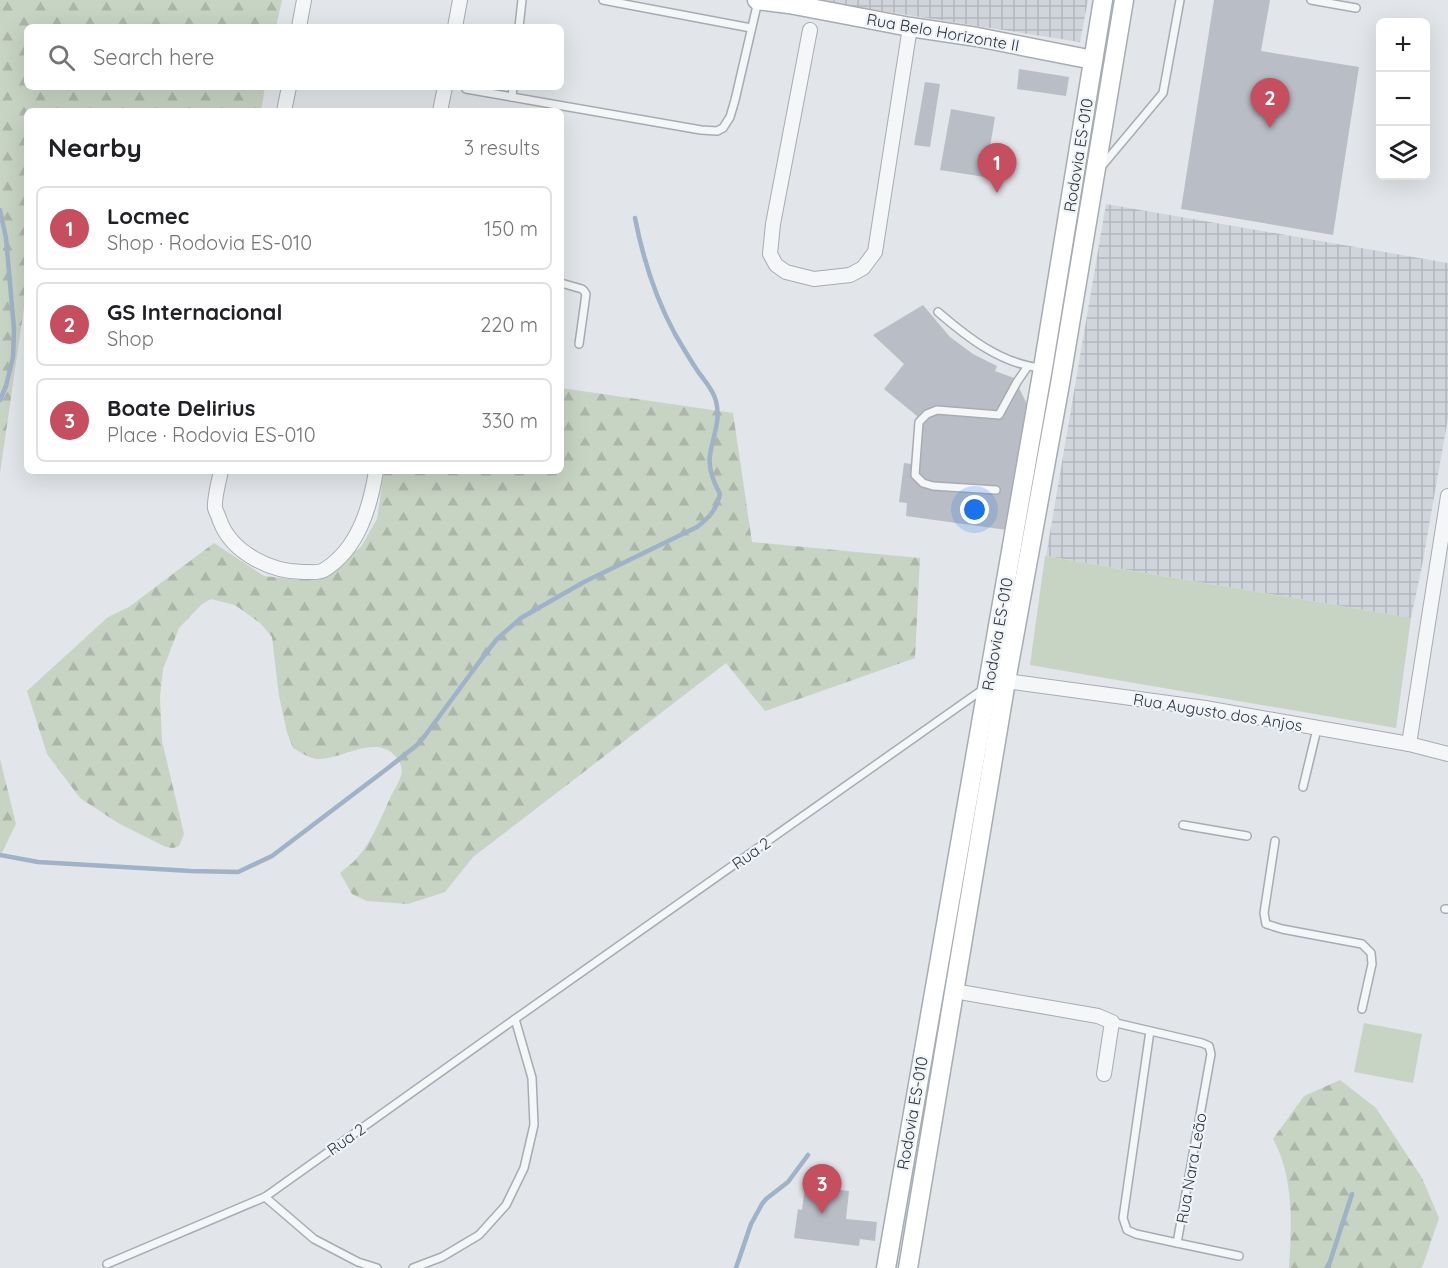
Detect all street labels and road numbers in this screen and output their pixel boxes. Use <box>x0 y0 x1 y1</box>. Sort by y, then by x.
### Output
street label: Rua Belo Horizonte II <box>865 9 1021 55</box>
street label: Rodovia ES-010 <box>1059 97 1097 213</box>
street label: Rodovia ES-010 <box>977 576 1017 692</box>
street label: Rua Augusto dos Anjos <box>1132 689 1304 735</box>
street label: Rua 2 <box>728 833 774 873</box>
street label: Rodovia ES-010 <box>892 1055 932 1171</box>
street label: Rua Nara Leão <box>1171 1111 1211 1225</box>
street label: Rua 2 <box>323 1119 369 1159</box>

